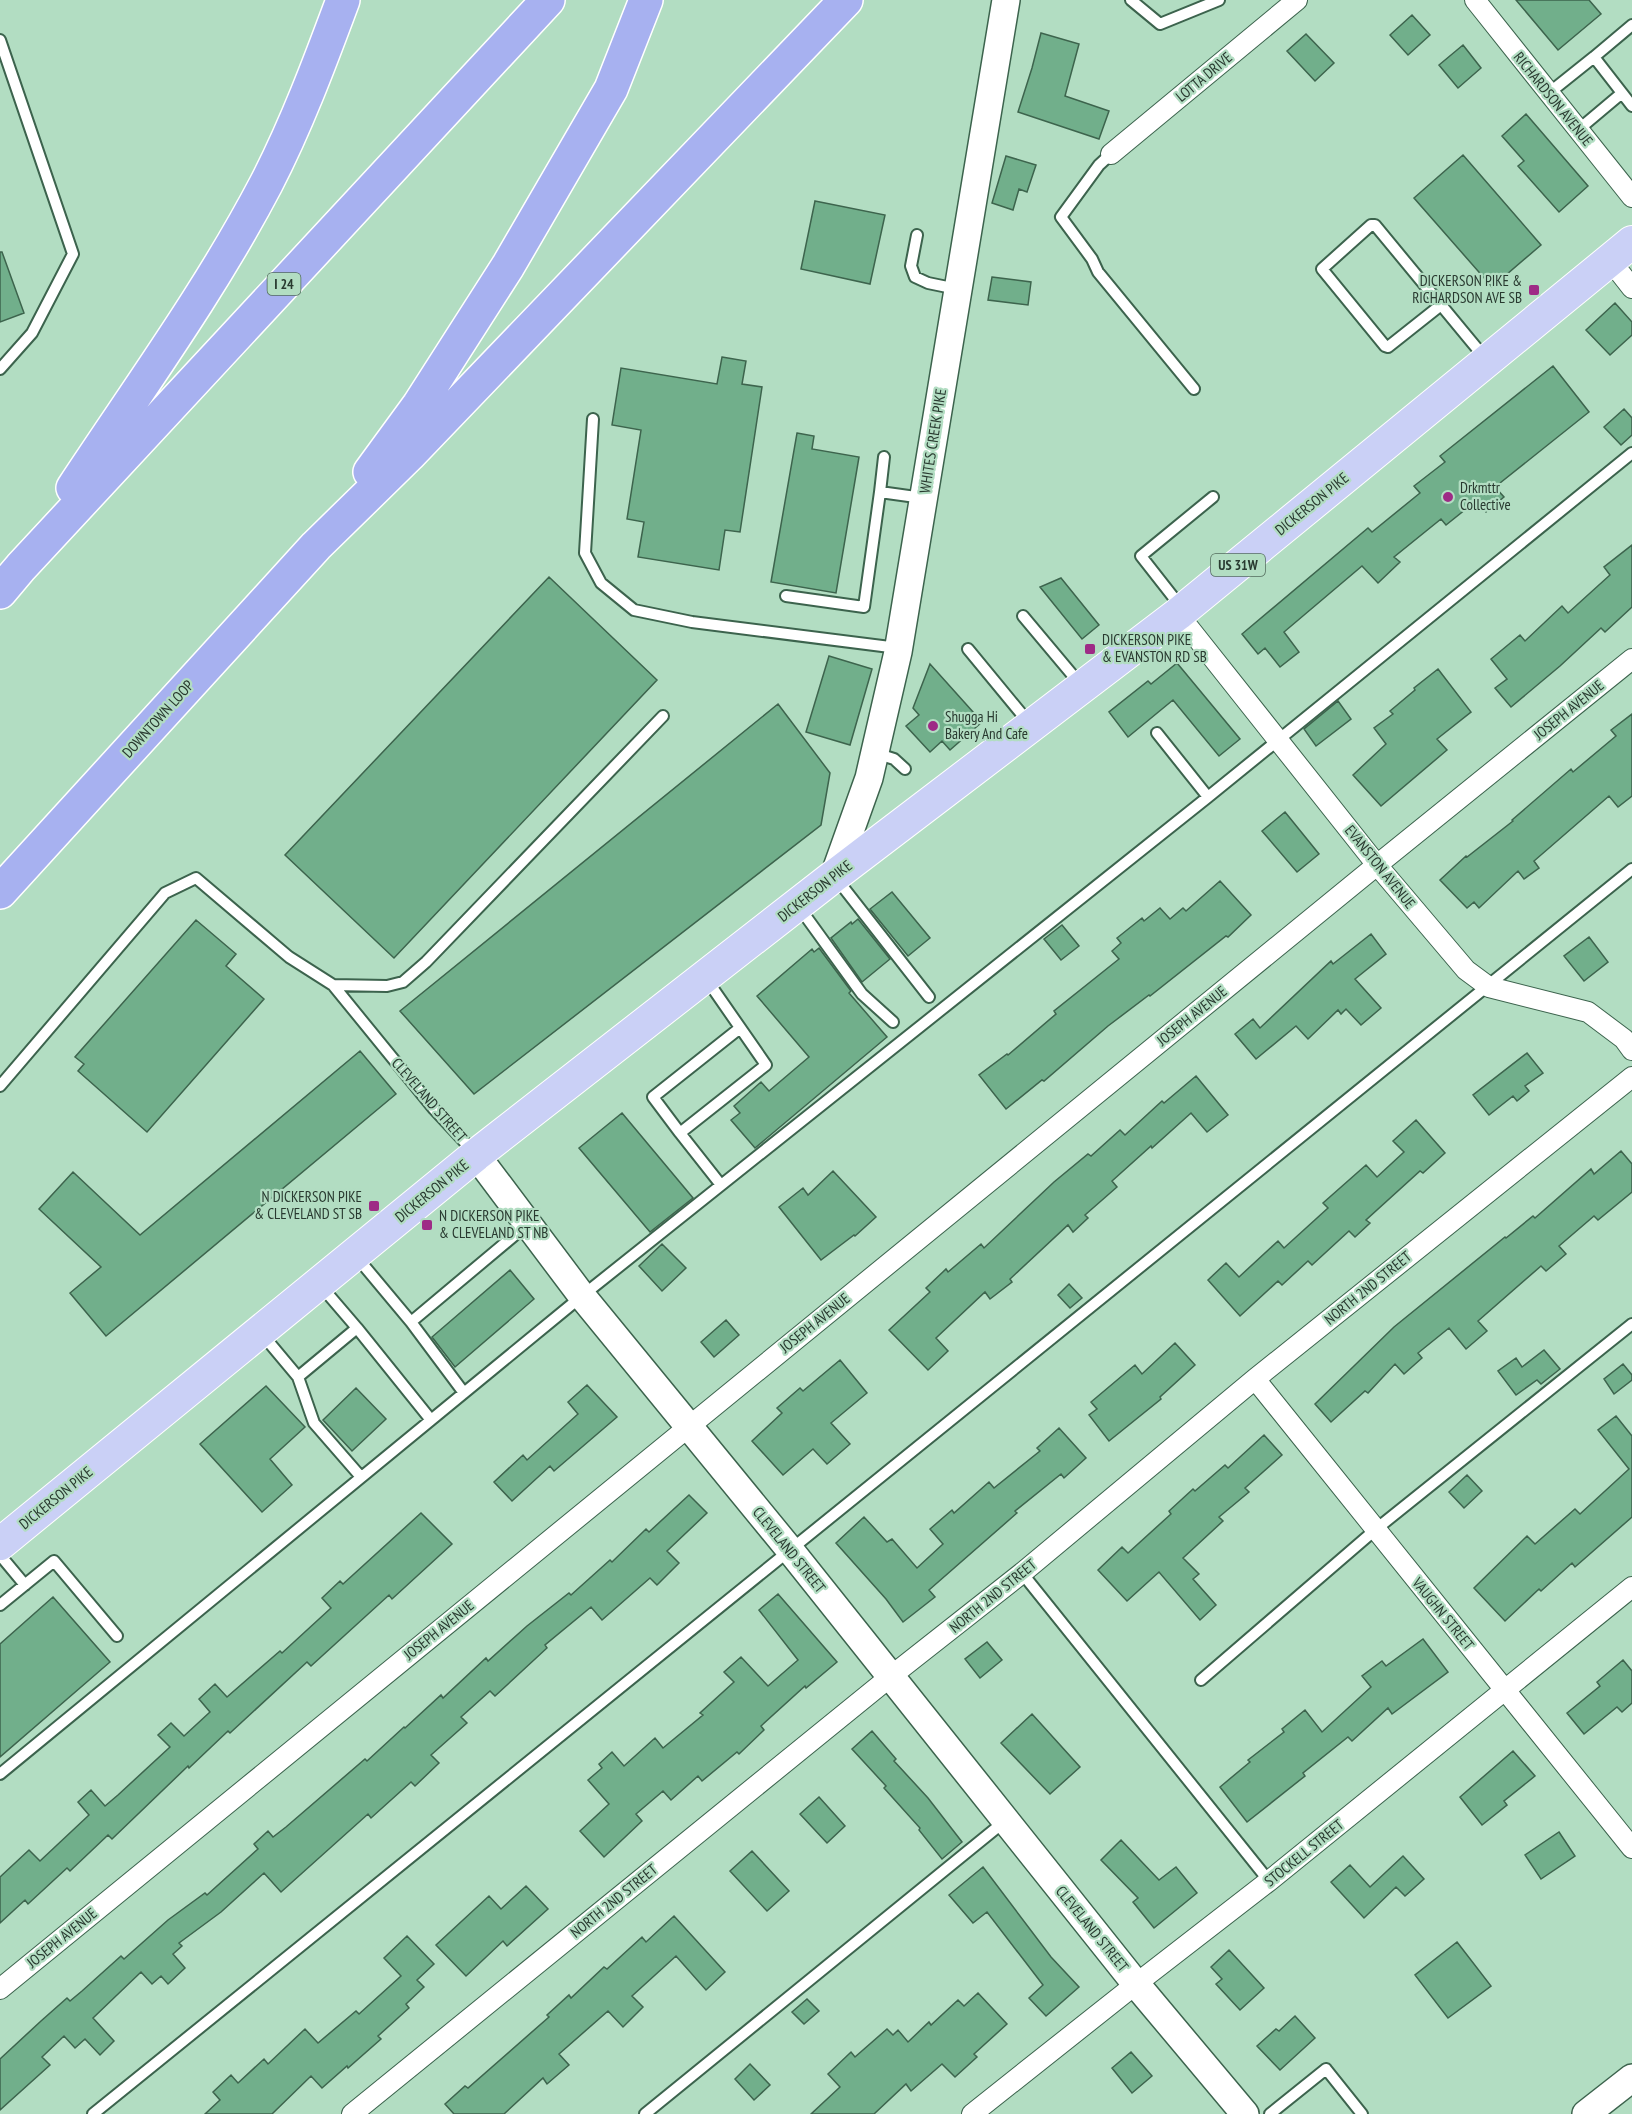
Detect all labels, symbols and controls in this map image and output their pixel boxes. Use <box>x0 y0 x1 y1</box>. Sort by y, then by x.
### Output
street label: LOTTA DRIVE <box>1172 48 1236 106</box>
street label: RICHARDSON AVENUE <box>1510 48 1597 150</box>
place label: DICKERSON PIKE & RICHARDSON AVE SB <box>1412 271 1522 307</box>
road number: I 24 <box>268 273 300 295</box>
marker: DICKERSON PIKE & RICHARDSON AVE SB <box>1527 283 1541 297</box>
street label: WHITES CREEK PIKE <box>915 387 950 495</box>
street label: DICKERSON PIKE <box>1271 468 1352 539</box>
place label: Drkmttr Collective <box>1460 478 1511 514</box>
marker: Drkmttr Collective <box>1441 490 1455 504</box>
road number: US 31W <box>1211 554 1265 576</box>
place label: DICKERSON PIKE & EVANSTON RD SB <box>1102 630 1207 666</box>
marker: DICKERSON PIKE & EVANSTON RD SB <box>1083 642 1097 656</box>
street label: DOWNTOWN LOOP <box>118 676 198 761</box>
street label: JOSEPH AVENUE <box>1529 676 1607 744</box>
place label: Shugga Hi Bakery And Cafe <box>945 707 1028 743</box>
marker: Shugga Hi Bakery And Cafe <box>926 719 940 733</box>
street label: EVANSTON AVENUE <box>1341 821 1420 912</box>
street label: DICKERSON PIKE <box>774 856 856 926</box>
street label: JOSEPH AVENUE <box>1152 982 1230 1050</box>
street label: CLEVELAND STREET <box>388 1054 471 1146</box>
street label: DICKERSON PIKE <box>391 1155 472 1226</box>
place label: N DICKERSON PIKE & CLEVELAND ST SB <box>254 1187 362 1223</box>
marker: N DICKERSON PIKE & CLEVELAND ST SB <box>367 1199 381 1213</box>
place label: N DICKERSON PIKE & CLEVELAND ST NB <box>439 1206 548 1242</box>
marker: N DICKERSON PIKE & CLEVELAND ST NB <box>420 1218 434 1232</box>
street label: NORTH 2ND STREET <box>1320 1247 1415 1329</box>
street label: JOSEPH AVENUE <box>775 1289 853 1357</box>
street label: DICKERSON PIKE <box>15 1462 96 1533</box>
street label: CLEVELAND STREET <box>749 1503 830 1597</box>
street label: NORTH 2ND STREET <box>945 1555 1040 1637</box>
street label: VAUGHN STREET <box>1408 1573 1479 1654</box>
street label: JOSEPH AVENUE <box>399 1596 477 1664</box>
street label: STOCKELL STREET <box>1260 1815 1347 1890</box>
street label: NORTH 2ND STREET <box>566 1860 661 1942</box>
street label: CLEVELAND STREET <box>1052 1882 1133 1976</box>
street label: JOSEPH AVENUE <box>22 1904 100 1972</box>

